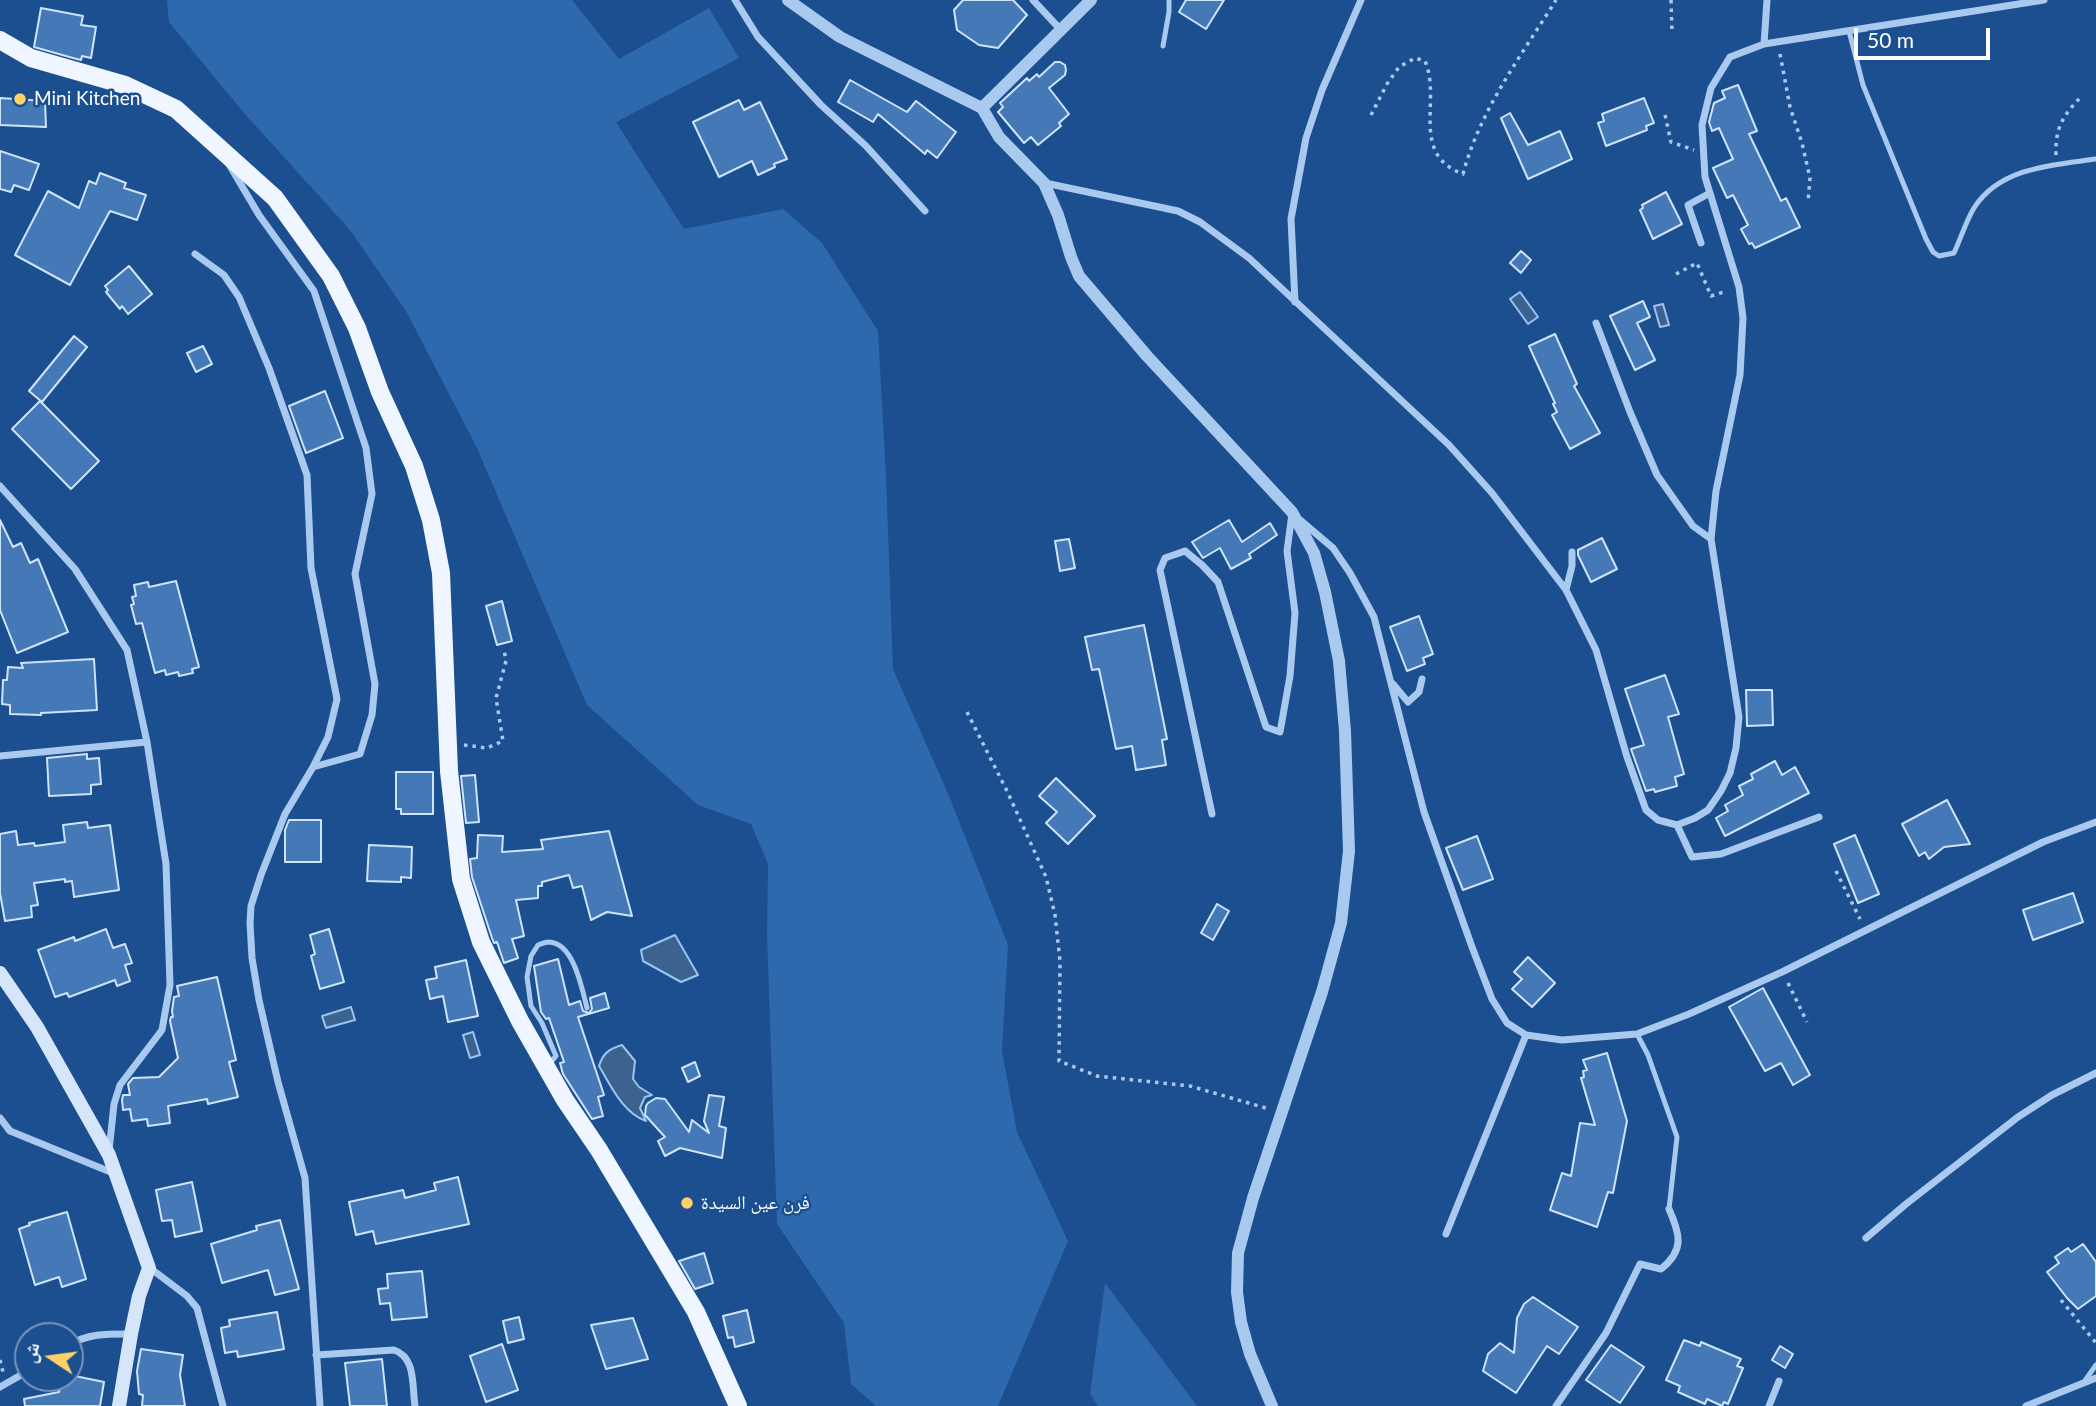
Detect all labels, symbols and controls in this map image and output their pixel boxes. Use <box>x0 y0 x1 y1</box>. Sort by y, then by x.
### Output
scale bar <box>1858 14 1994 58</box>
text: 50 m <box>1867 27 1914 52</box>
place label: Mini Kitchen <box>34 88 140 110</box>
marker: Mini Kitchen <box>12 91 28 107</box>
place label: فرن عين السيدة <box>701 1192 810 1214</box>
marker: فرن عين السيدة <box>679 1195 695 1211</box>
north arrow <box>14 1322 84 1392</box>
text: ش <box>17 1340 43 1365</box>

